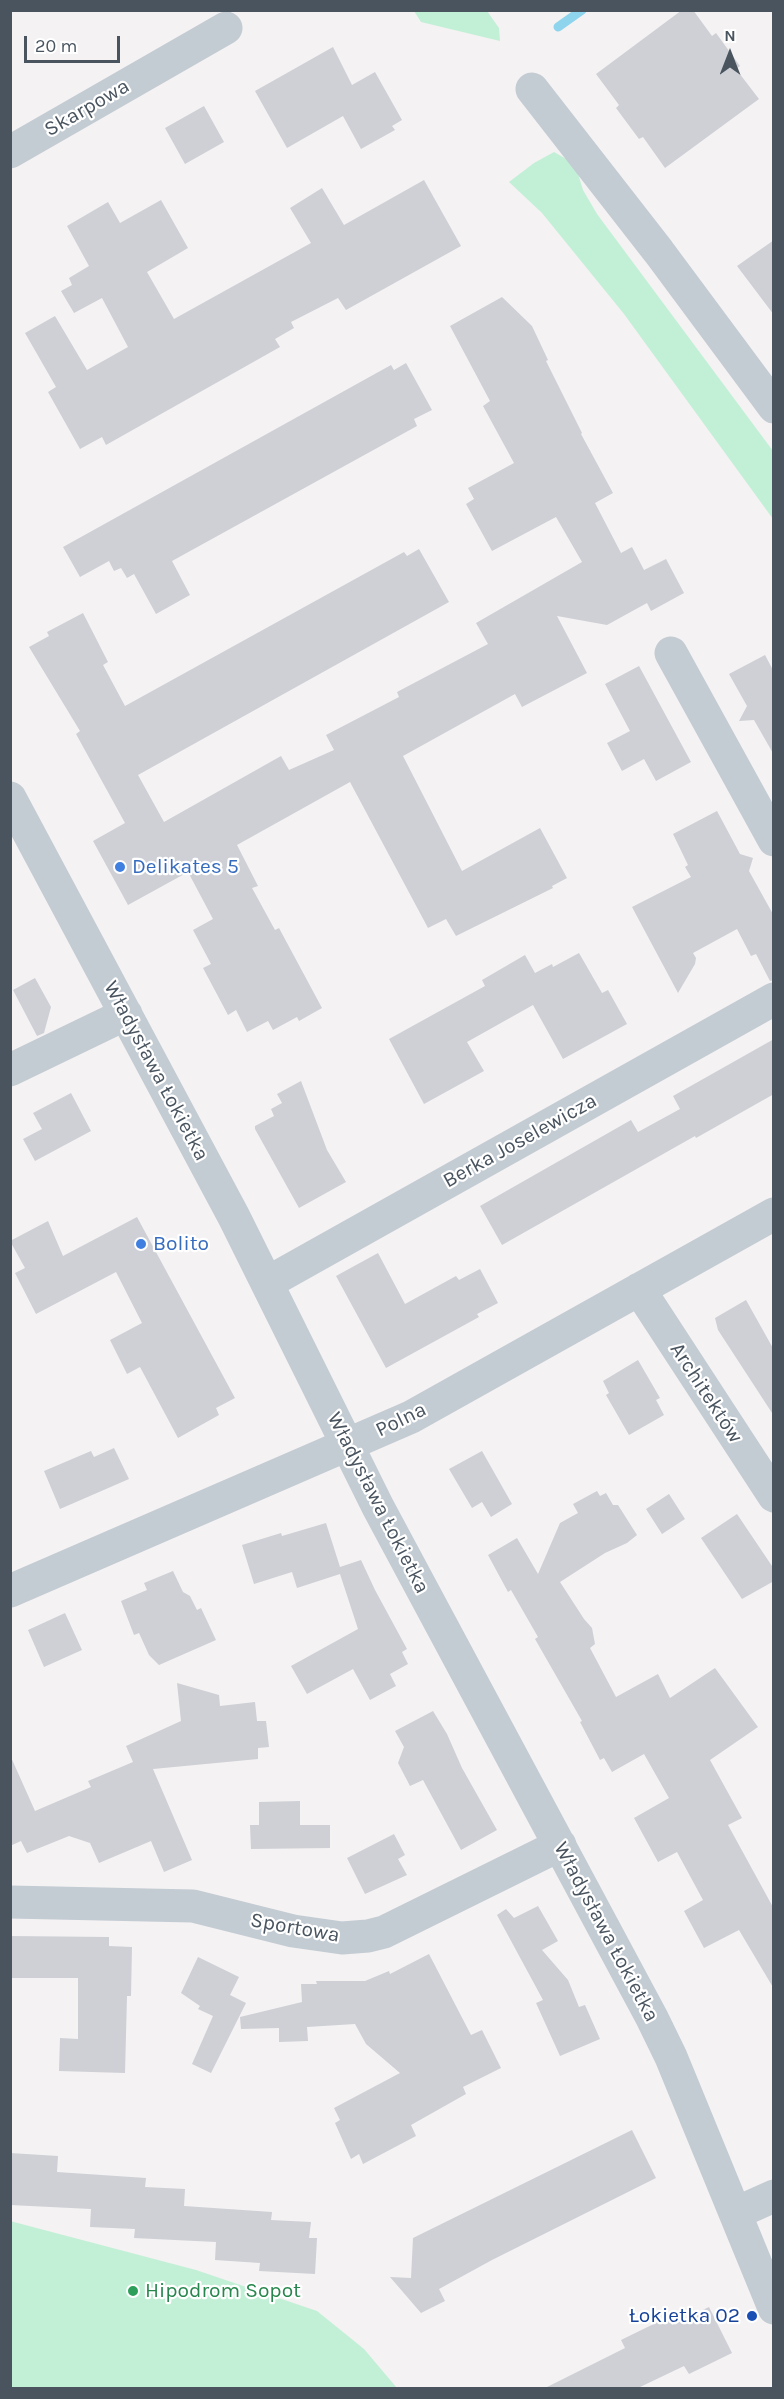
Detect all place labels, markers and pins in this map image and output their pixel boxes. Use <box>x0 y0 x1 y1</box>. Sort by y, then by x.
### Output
place label: Delikates 5 <box>132 854 239 880</box>
marker: Delikates 5 <box>113 860 127 874</box>
place label: Bolito <box>153 1231 209 1257</box>
marker: Bolito <box>134 1237 148 1251</box>
place label: Hipodrom Sopot <box>145 2278 301 2304</box>
marker: Hipodrom Sopot <box>126 2284 140 2298</box>
place label: Łokietka 02 <box>629 2303 740 2329</box>
marker: Łokietka 02 <box>745 2309 759 2323</box>

